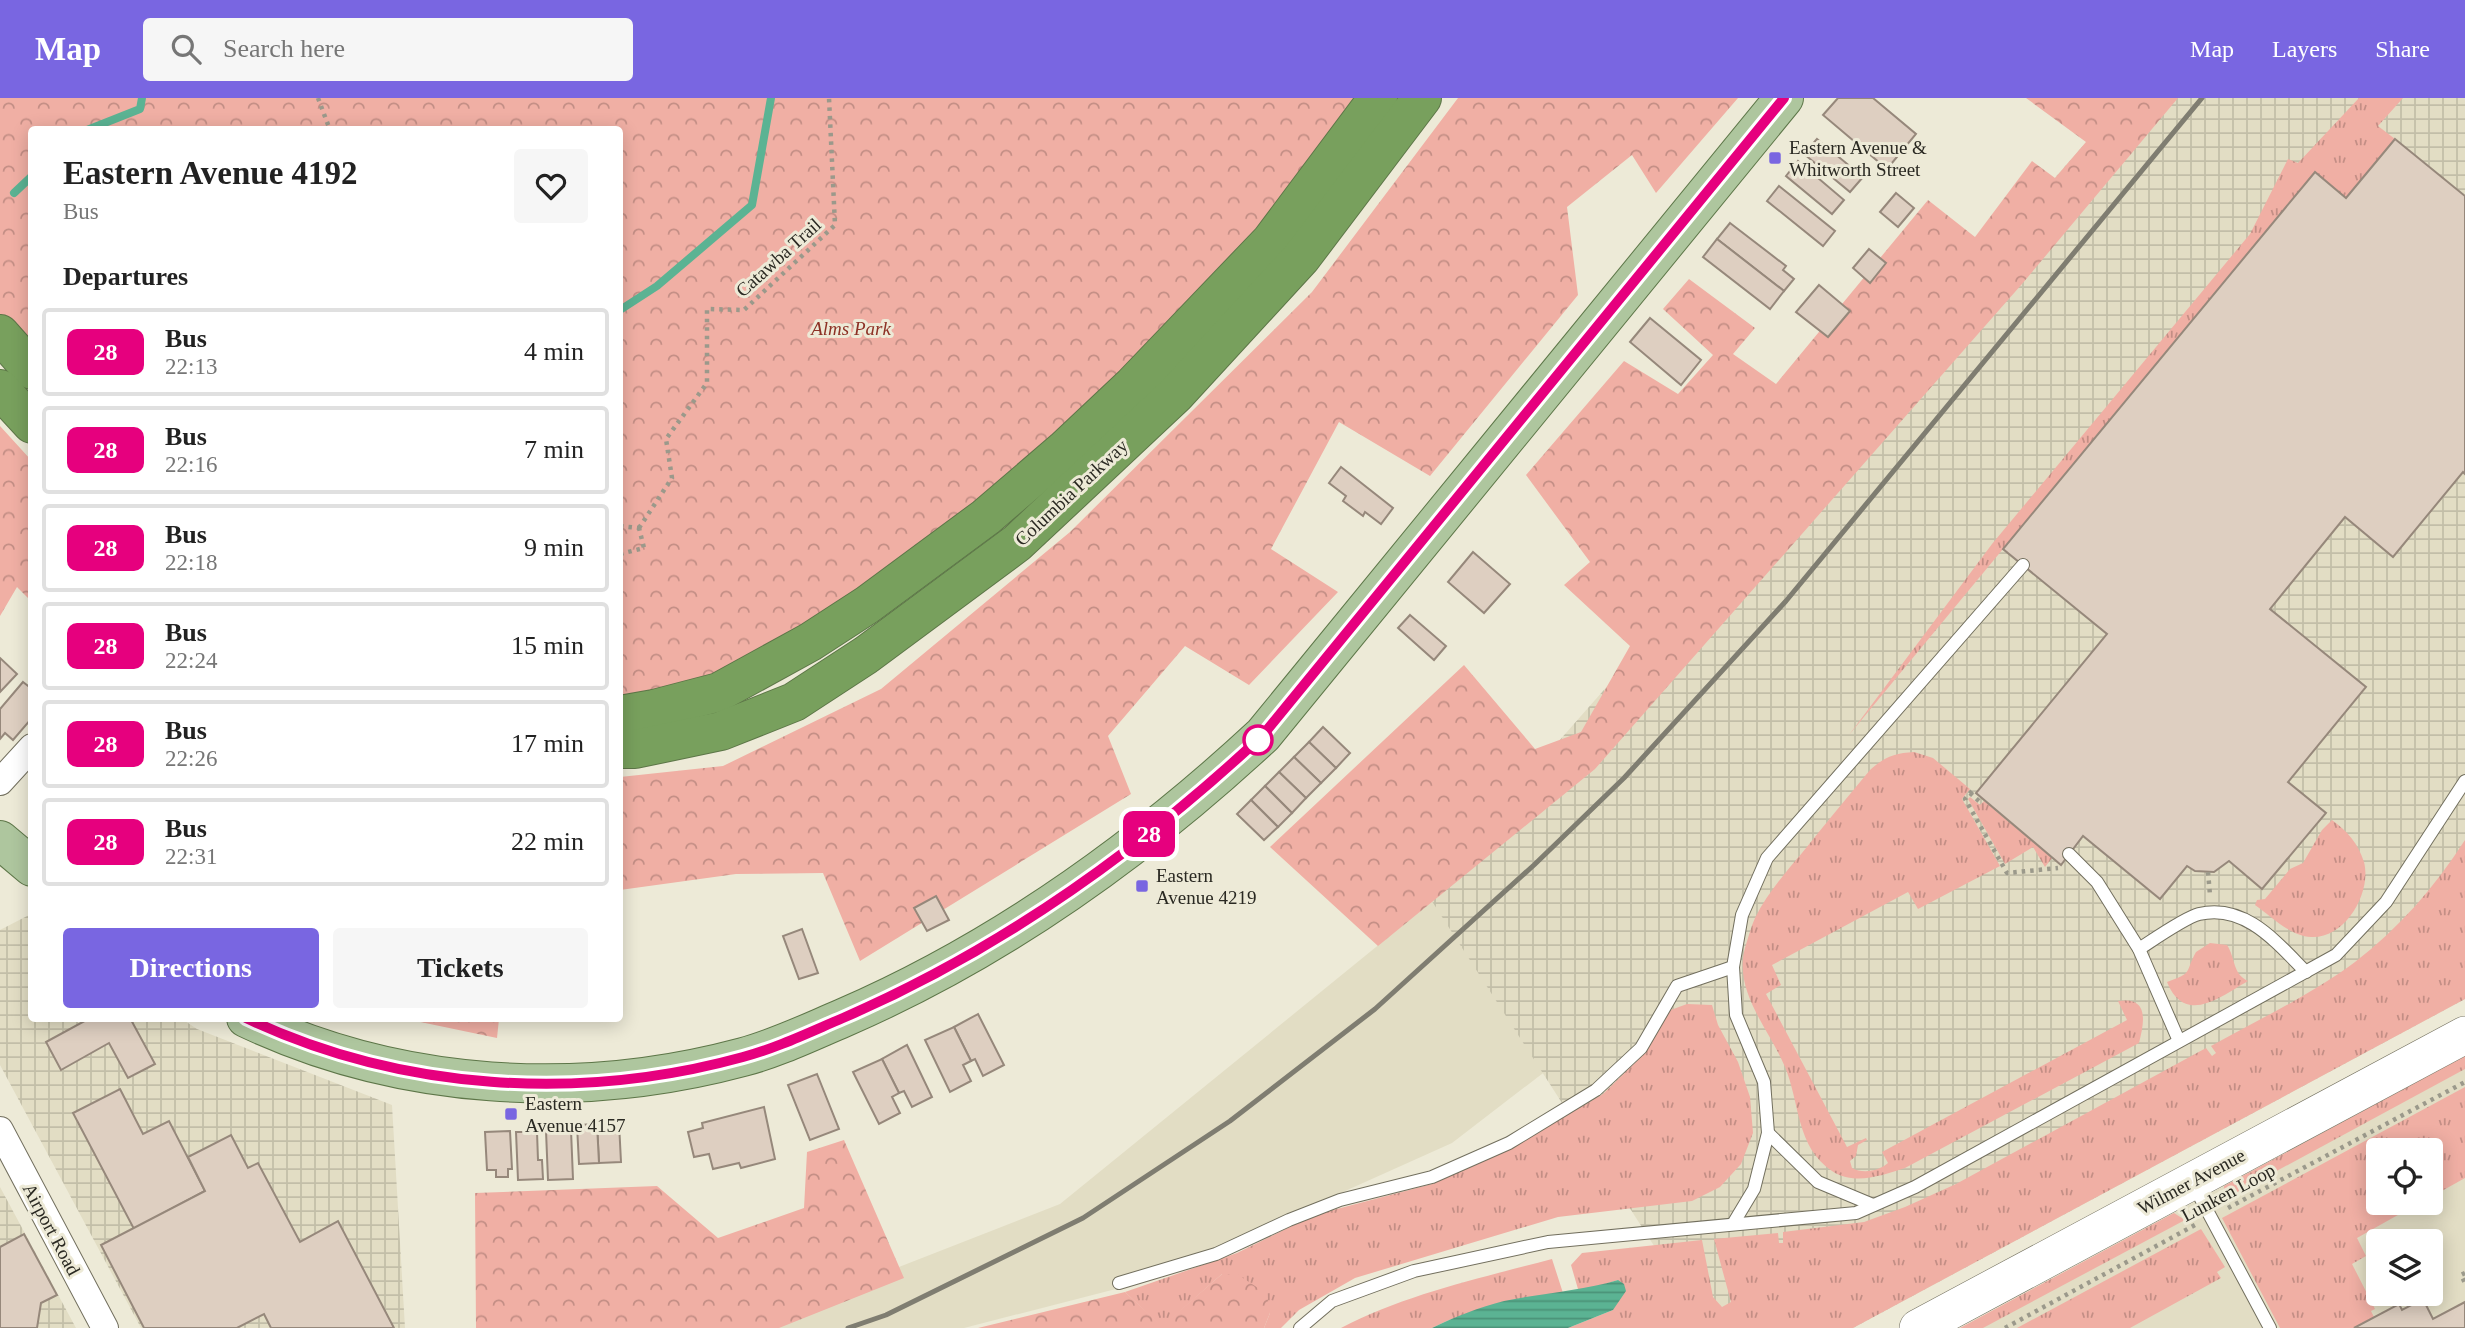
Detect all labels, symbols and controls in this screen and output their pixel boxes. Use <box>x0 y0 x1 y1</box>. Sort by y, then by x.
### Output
search box <box>143 18 633 81</box>
icon: search <box>167 30 205 68</box>
text: Map <box>35 31 101 67</box>
text: Search here <box>223 34 345 63</box>
text: Map <box>2190 36 2234 62</box>
text: Layers <box>2272 36 2337 62</box>
text: Share <box>2375 36 2430 62</box>
place label: Eastern Avenue & Whitworth Street <box>1789 137 1927 180</box>
button: heart <box>514 149 588 223</box>
marker: Eastern Avenue & Whitworth Street <box>1767 150 1783 166</box>
text: Eastern Avenue 4192 <box>63 155 358 191</box>
text: Bus <box>63 199 99 224</box>
street label: Catawba Trail <box>731 214 825 301</box>
text: Departures <box>63 262 188 291</box>
park label: Alms Park <box>809 318 891 339</box>
text: Bus <box>165 324 207 353</box>
text: 4 min <box>524 337 584 366</box>
text: 28 <box>94 339 118 365</box>
text: 22:13 <box>165 354 217 379</box>
text: Bus <box>165 422 207 451</box>
text: 7 min <box>524 435 584 464</box>
street label: Columbia Parkway <box>1011 435 1132 550</box>
text: 28 <box>94 437 118 463</box>
text: 22:16 <box>165 452 217 477</box>
text: Bus <box>165 520 207 549</box>
text: 9 min <box>524 533 584 562</box>
text: 28 <box>94 535 118 561</box>
text: 22:18 <box>165 550 217 575</box>
text: Bus <box>165 618 207 647</box>
text: 15 min <box>511 631 584 660</box>
text: 28 <box>94 633 118 659</box>
text: 22:24 <box>165 648 217 673</box>
text: Bus <box>165 716 207 745</box>
unlabelled marker <box>1243 725 1273 755</box>
text: 17 min <box>511 729 584 758</box>
text: 28 <box>94 731 118 757</box>
text: 22:26 <box>165 746 217 771</box>
line badge: 28 <box>1118 811 1180 857</box>
text: Bus <box>165 814 207 843</box>
text: 28 <box>1137 821 1161 847</box>
text: 22 min <box>511 827 584 856</box>
text: 28 <box>94 829 118 855</box>
text: 22:31 <box>165 844 217 869</box>
place label: Eastern Avenue 4219 <box>1156 865 1256 908</box>
marker: Eastern Avenue 4219 <box>1134 878 1150 894</box>
button: Directions <box>63 928 319 1008</box>
button: Tickets <box>333 928 588 1008</box>
place label: Eastern Avenue 4157 <box>525 1093 625 1136</box>
marker: Eastern Avenue 4157 <box>503 1106 519 1122</box>
map controls <box>2366 1138 2443 1306</box>
button: locate <box>2366 1138 2443 1215</box>
street label: Wilmer Avenue <box>2134 1144 2249 1219</box>
street label: Lunken Loop <box>2178 1159 2279 1226</box>
street label: Airport Road <box>19 1180 85 1279</box>
button: layers <box>2366 1229 2443 1306</box>

